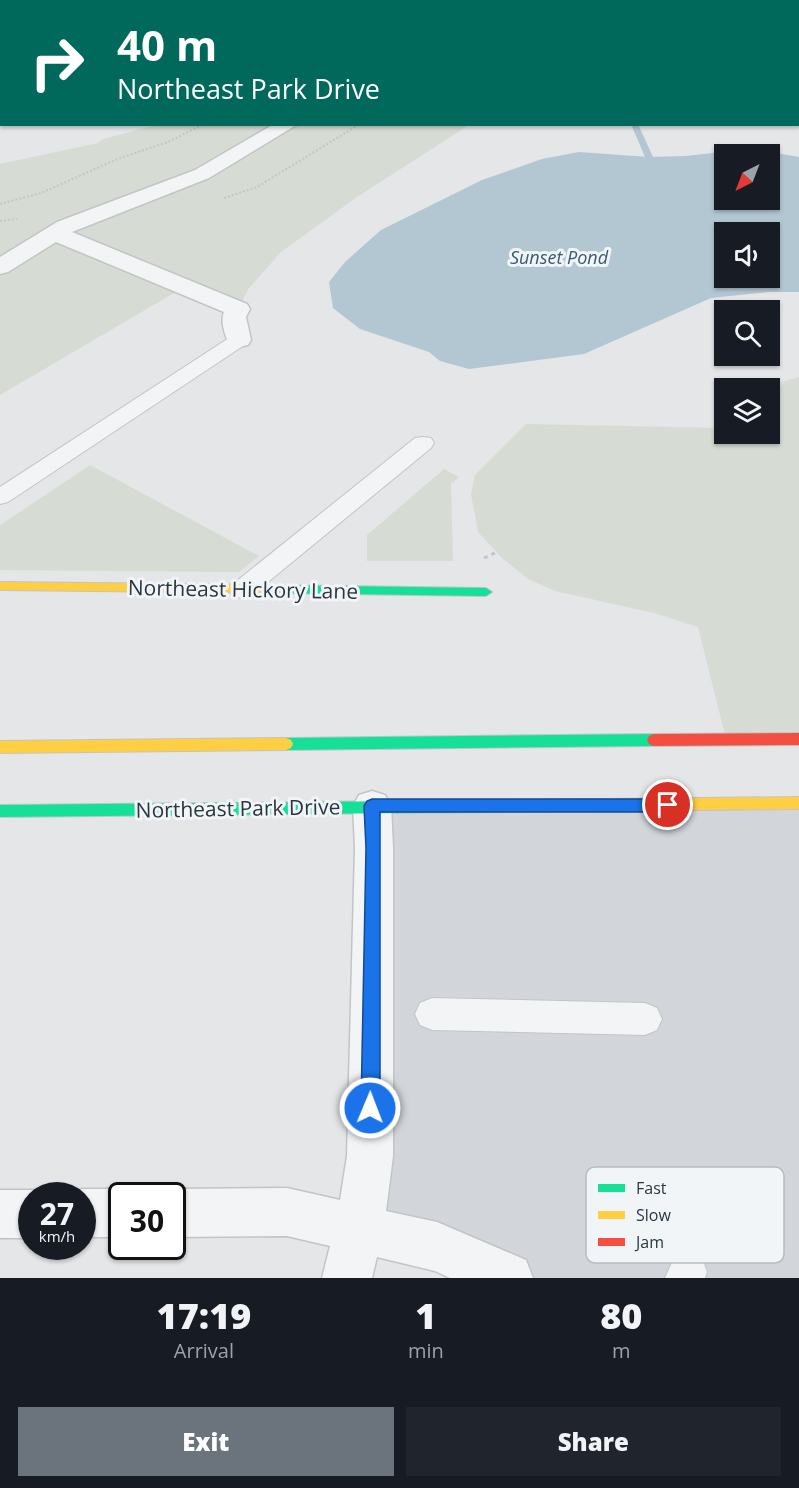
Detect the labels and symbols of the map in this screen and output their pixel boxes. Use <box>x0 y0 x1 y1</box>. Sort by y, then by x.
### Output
north arrow <box>714 144 780 210</box>
water label: Sunset Pond <box>510 245 609 269</box>
street label: Northeast Hickory Lane <box>128 573 358 605</box>
pin <box>642 779 693 830</box>
street label: Northeast Park Drive <box>135 792 341 824</box>
position arrow <box>338 1076 402 1140</box>
legend <box>586 1167 784 1263</box>
text: Fast <box>636 1177 667 1199</box>
speed limit sign: 30 <box>108 1182 186 1260</box>
text: Slow <box>636 1204 671 1226</box>
text: Jam <box>634 1231 664 1253</box>

